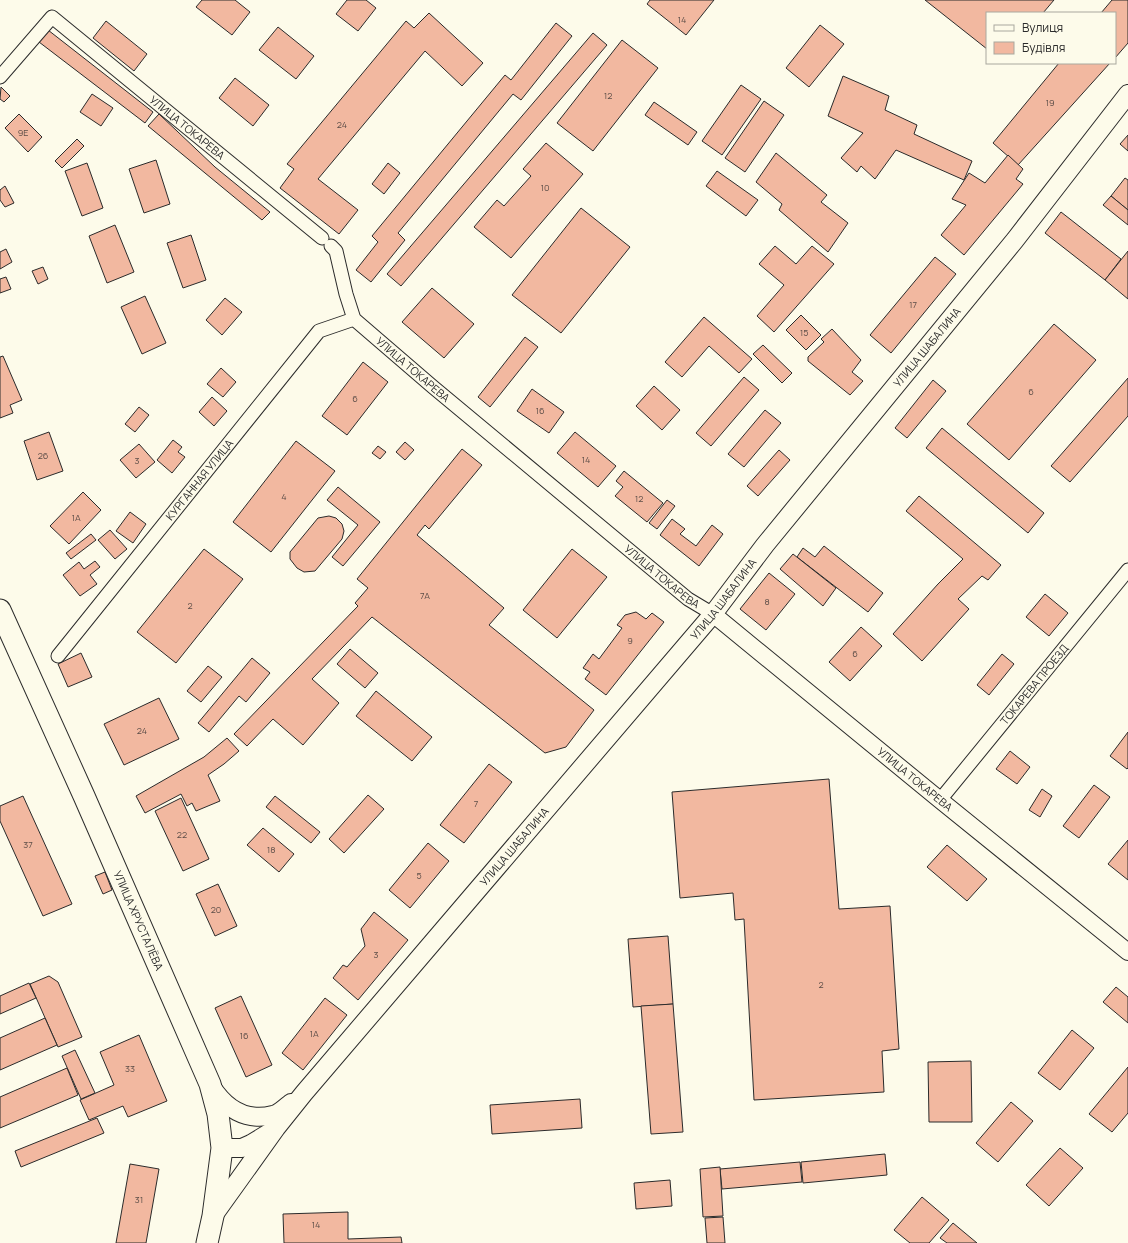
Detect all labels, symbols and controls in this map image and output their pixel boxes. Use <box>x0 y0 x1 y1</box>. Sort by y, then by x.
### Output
legend <box>986 12 1116 64</box>
house number: 14 <box>678 13 686 26</box>
text: Вулиця <box>1022 19 1063 36</box>
text: Будівля <box>1022 39 1065 56</box>
house number: 12 <box>604 89 612 102</box>
street label: УЛИЦА ТОКАРЕВА <box>147 92 228 163</box>
house number: 19 <box>1045 96 1055 109</box>
house number: 24 <box>337 118 347 131</box>
house number: 9Е <box>18 126 28 139</box>
house number: 10 <box>541 181 550 194</box>
house number: 17 <box>909 298 917 311</box>
street label: УЛИЦА ШАБАЛИНА <box>890 304 964 390</box>
house number: 15 <box>800 326 808 339</box>
street label: УЛИЦА ТОКАРЕВА <box>373 333 453 405</box>
house number: 6 <box>1028 385 1034 398</box>
house number: 6 <box>352 392 358 405</box>
house number: 16 <box>535 404 545 417</box>
street label: КУРГАННАЯ УЛИЦА <box>162 436 236 523</box>
house number: 26 <box>38 449 49 462</box>
house number: 14 <box>582 453 590 466</box>
house number: 3 <box>135 454 140 467</box>
house number: 4 <box>281 490 287 503</box>
house number: 12 <box>635 492 643 505</box>
house number: 1А <box>71 511 81 524</box>
street label: УЛИЦА ТОКАРЕВА <box>621 541 703 611</box>
street label: УЛИЦА ШАБАЛИНА <box>687 555 759 642</box>
house number: 7А <box>420 589 430 602</box>
house number: 8 <box>764 595 770 608</box>
house number: 2 <box>187 599 193 612</box>
house number: 9 <box>627 634 633 647</box>
street label: ТОКАРЕВА ПРОЕЗД <box>997 641 1071 728</box>
house number: 6 <box>852 647 858 660</box>
house number: 24 <box>137 724 147 737</box>
street label: УЛИЦА ТОКАРЕВА <box>874 744 956 814</box>
house number: 7 <box>474 797 479 810</box>
street label: УЛИЦА ШАБАЛИНА <box>476 804 552 889</box>
house number: 22 <box>177 828 187 841</box>
house number: 37 <box>23 838 33 851</box>
house number: 18 <box>267 843 275 856</box>
street label: УЛИЦА ХРУСТАЛЁВА <box>111 868 167 973</box>
house number: 5 <box>416 869 422 882</box>
house number: 20 <box>211 903 221 916</box>
house number: 3 <box>374 948 379 961</box>
house number: 2 <box>818 978 824 991</box>
house number: 1А <box>309 1027 319 1040</box>
house number: 16 <box>239 1029 249 1042</box>
house number: 33 <box>125 1062 135 1075</box>
house number: 31 <box>135 1193 143 1206</box>
house number: 14 <box>312 1218 320 1231</box>

